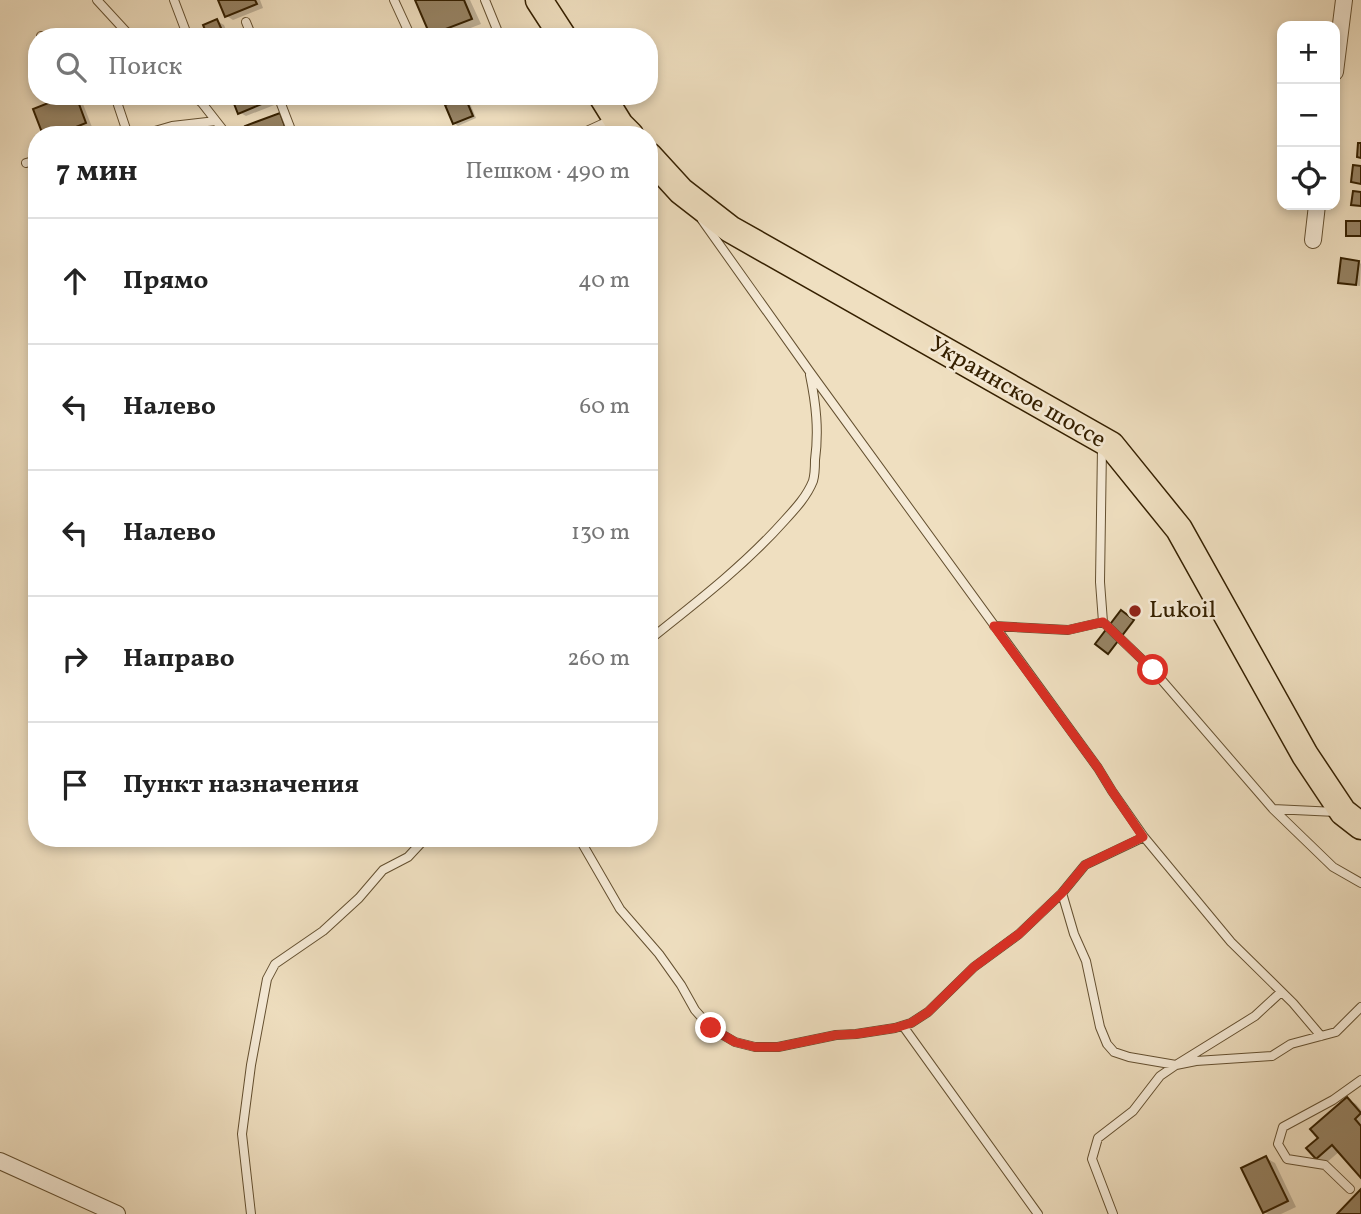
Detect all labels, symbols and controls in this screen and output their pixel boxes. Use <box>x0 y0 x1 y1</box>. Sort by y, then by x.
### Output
map controls <box>1277 21 1340 210</box>
button: + <box>1277 21 1340 84</box>
search box <box>28 28 658 105</box>
icon: search <box>52 48 90 86</box>
text: Поиск <box>108 49 182 85</box>
button: − <box>1277 84 1340 147</box>
button: locate <box>1277 147 1340 210</box>
text: 7 мин <box>56 151 138 193</box>
text: Пешком · 490 m <box>465 156 630 188</box>
icon: ahead <box>56 262 94 300</box>
text: Прямо <box>123 263 208 299</box>
text: 40 m <box>578 265 630 297</box>
street label: Украинское шоссе <box>922 328 1112 458</box>
icon: left <box>56 388 94 426</box>
text: Налево <box>123 389 216 425</box>
text: 60 m <box>580 391 630 423</box>
icon: left <box>56 514 94 552</box>
text: Налево <box>123 515 216 551</box>
text: 130 m <box>571 517 630 549</box>
place label: Lukoil <box>1149 594 1216 628</box>
marker: Lukoil <box>1127 603 1143 619</box>
icon: right <box>56 640 94 678</box>
text: Направо <box>123 641 235 677</box>
text: 260 m <box>567 643 630 675</box>
route start <box>1137 654 1168 685</box>
icon: arrive <box>56 766 94 804</box>
text: Пункт назначения <box>123 767 359 803</box>
route end <box>695 1012 726 1043</box>

